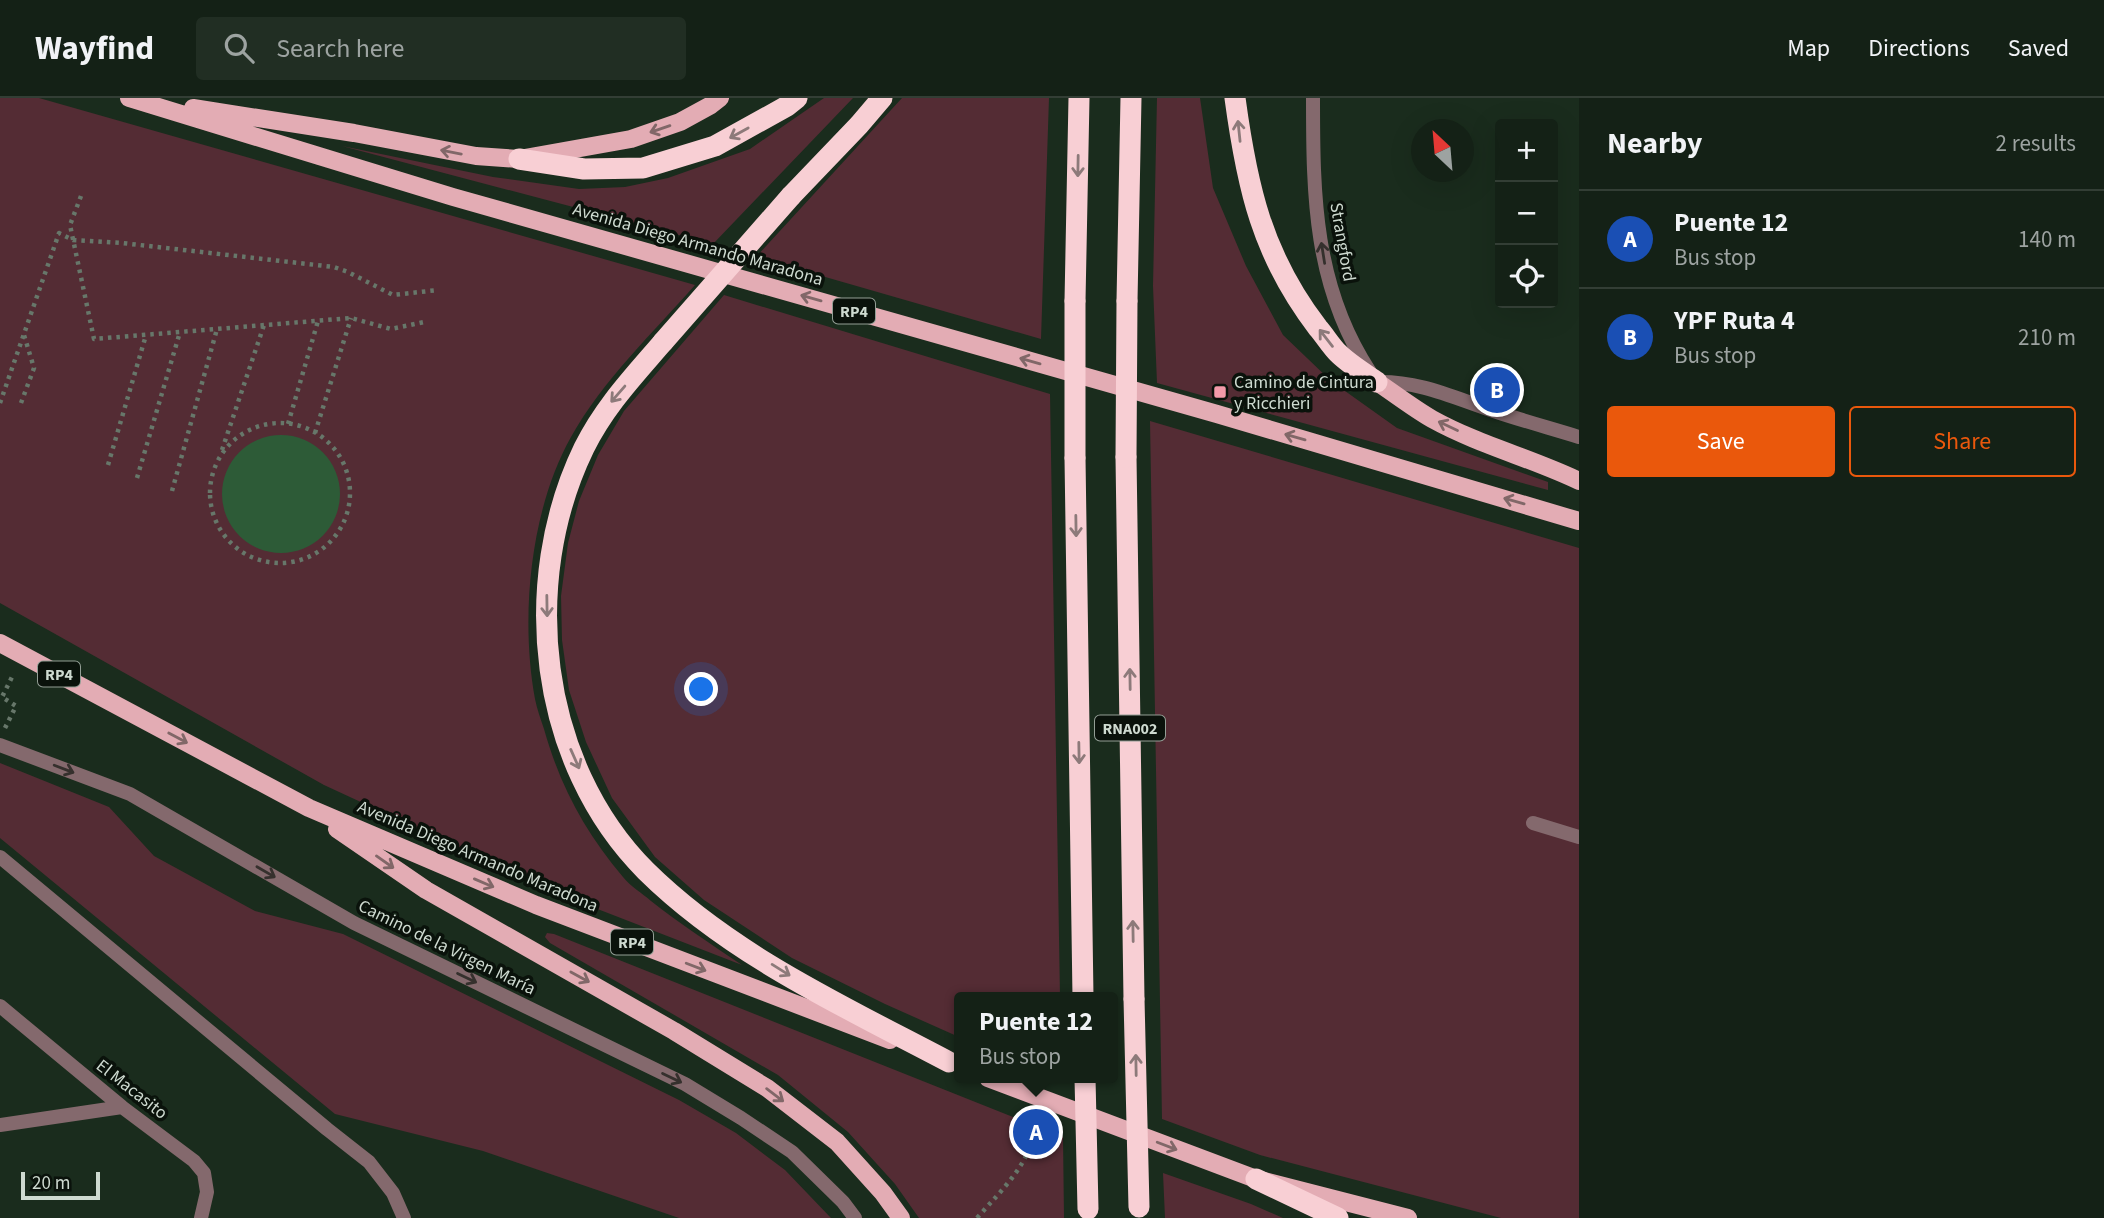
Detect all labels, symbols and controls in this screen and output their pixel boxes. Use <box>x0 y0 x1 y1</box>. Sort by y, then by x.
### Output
search box <box>196 17 686 80</box>
text: Wayfind <box>35 25 154 72</box>
icon: search <box>220 29 258 67</box>
text: Search here <box>276 30 404 67</box>
text: Map <box>1787 31 1830 66</box>
text: Directions <box>1868 31 1970 66</box>
text: Saved <box>2008 31 2069 66</box>
north arrow <box>1411 119 1474 182</box>
map controls <box>1495 119 1558 308</box>
button: + <box>1495 119 1558 182</box>
one-way arrow <box>1232 120 1245 143</box>
text: Nearby <box>1607 122 1702 165</box>
one-way arrow <box>649 124 671 136</box>
one-way arrow <box>729 126 749 140</box>
text: 2 results <box>1996 127 2076 160</box>
one-way arrow <box>440 144 463 158</box>
one-way arrow <box>1071 154 1085 177</box>
button: − <box>1495 182 1558 245</box>
street label: Avenida Diego Armando Maradona <box>570 197 826 292</box>
street label: Strangford <box>1323 201 1362 284</box>
text: Puente 12 <box>1674 204 1788 241</box>
text: A <box>1623 223 1637 256</box>
text: 140 m <box>2018 223 2076 256</box>
text: Bus stop <box>1674 241 1756 274</box>
one-way arrow <box>1316 242 1329 265</box>
button: locate <box>1495 245 1558 308</box>
one-way arrow <box>800 291 822 304</box>
road number: RP4 <box>833 298 875 324</box>
text: YPF Ruta 4 <box>1674 302 1795 339</box>
text: B <box>1623 321 1637 354</box>
text: 210 m <box>2018 321 2076 354</box>
one-way arrow <box>1319 329 1334 347</box>
text: Bus stop <box>1674 339 1756 372</box>
one-way arrow <box>1019 353 1041 366</box>
pin: B <box>1474 364 1520 416</box>
place label: Camino de Cintura y Ricchieri <box>1234 370 1374 416</box>
one-way arrow <box>610 384 626 402</box>
marker: Camino de Cintura y Ricchieri <box>1212 384 1228 400</box>
button: Save <box>1607 406 1835 477</box>
button: Share <box>1849 406 2076 477</box>
one-way arrow <box>1438 419 1459 432</box>
one-way arrow <box>1285 430 1307 443</box>
one-way arrow <box>1503 494 1525 507</box>
one-way arrow <box>1069 514 1083 537</box>
one-way arrow <box>540 594 554 617</box>
road number: RP4 <box>38 662 80 687</box>
one-way arrow <box>1123 667 1137 690</box>
your location <box>684 672 718 706</box>
road number: RNA002 <box>1095 716 1165 740</box>
one-way arrow <box>167 732 188 746</box>
one-way arrow <box>1073 742 1086 765</box>
one-way arrow <box>569 748 582 769</box>
one-way arrow <box>52 764 74 776</box>
street label: Avenida Diego Armando Maradona <box>354 794 602 919</box>
one-way arrow <box>375 855 394 869</box>
one-way arrow <box>255 866 275 880</box>
one-way arrow <box>473 877 495 890</box>
street label: Camino de la Virgen María <box>354 894 540 1001</box>
one-way arrow <box>1127 919 1140 942</box>
road number: RP4 <box>611 930 653 954</box>
one-way arrow <box>684 962 706 974</box>
one-way arrow <box>770 964 790 978</box>
one-way arrow <box>570 971 590 985</box>
one-way arrow <box>456 972 477 986</box>
popup <box>954 992 1118 1083</box>
text: Puente 12 <box>979 1003 1093 1040</box>
text: Bus stop <box>979 1040 1061 1073</box>
street label: El Macasito <box>91 1054 173 1125</box>
one-way arrow <box>1129 1054 1143 1077</box>
one-way arrow <box>660 1072 682 1085</box>
one-way arrow <box>765 1087 784 1102</box>
pin: A <box>1013 1106 1059 1158</box>
one-way arrow <box>1155 1141 1177 1153</box>
scale bar <box>21 1169 100 1201</box>
text: 20 m <box>32 1170 70 1197</box>

